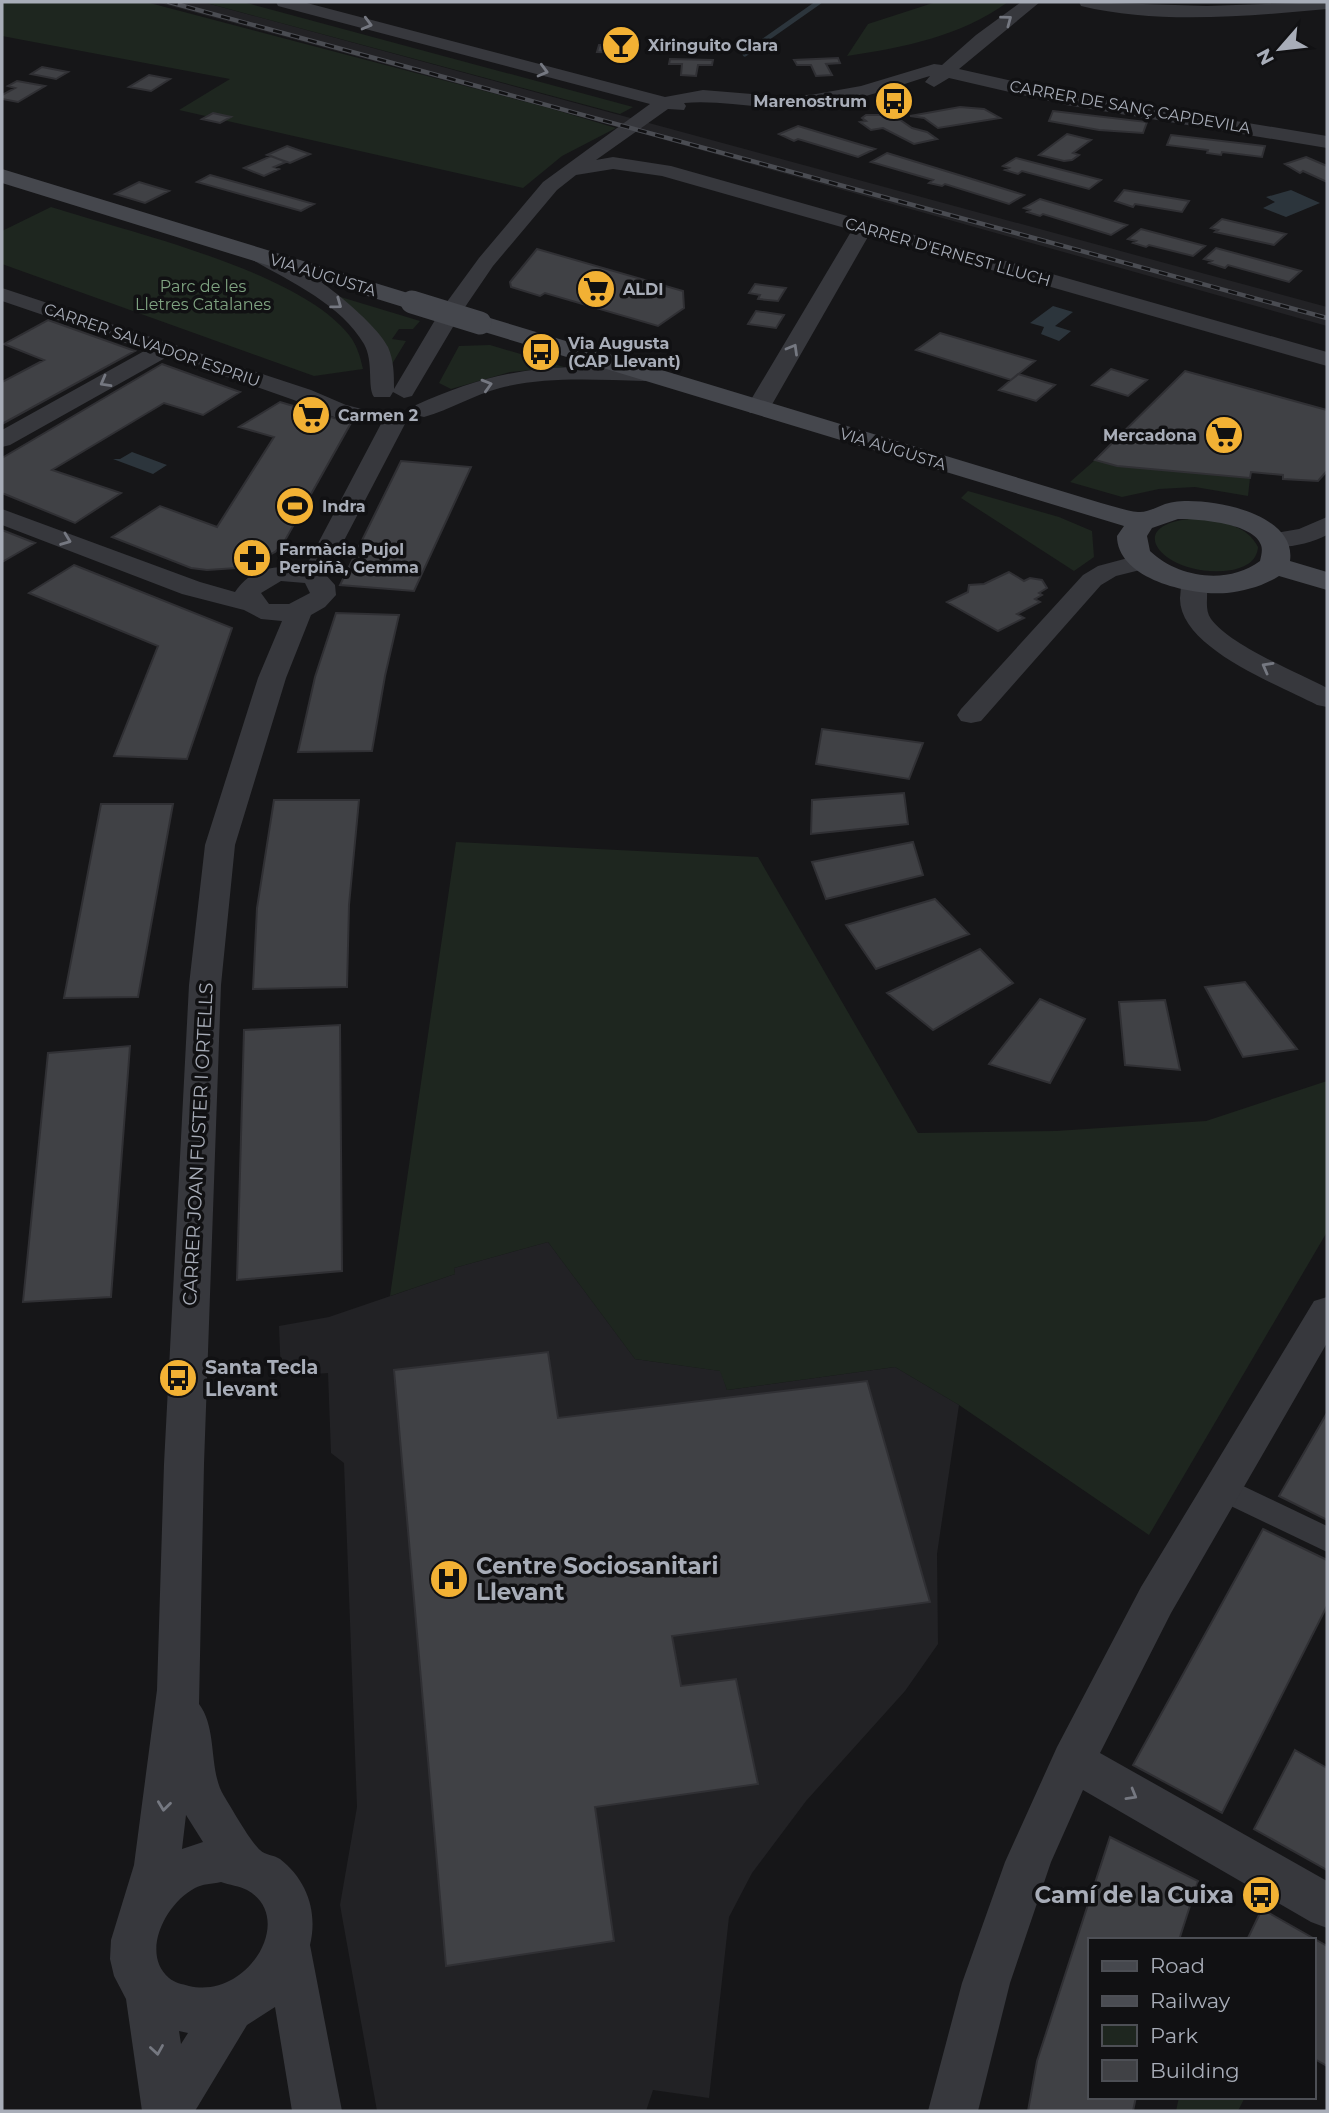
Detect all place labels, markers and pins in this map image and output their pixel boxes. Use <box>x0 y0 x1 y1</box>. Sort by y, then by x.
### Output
bar icon: Xiringuito Clara <box>600 24 642 66</box>
place label: Xiringuito Clara <box>648 36 778 55</box>
bus stop icon: Marenostrum <box>873 80 915 122</box>
place label: Marenostrum <box>753 92 867 111</box>
supermarket icon: ALDI <box>575 268 617 310</box>
place label: ALDI <box>622 280 663 299</box>
bus stop icon: Via Augusta (CAP Llevant) <box>520 331 562 373</box>
place label: Via Augusta (CAP Llevant) <box>567 334 681 371</box>
supermarket icon: Carmen 2 <box>290 394 332 436</box>
place label: Carmen 2 <box>338 406 418 425</box>
supermarket icon: Mercadona <box>1203 414 1245 456</box>
place label: Mercadona <box>1103 426 1197 445</box>
sports icon: Indra <box>274 485 316 527</box>
place label: Indra <box>322 497 366 516</box>
pharmacy icon: Farmàcia Pujol Perpiñà, Gemma <box>231 537 273 579</box>
place label: Farmàcia Pujol Perpiñà, Gemma <box>279 540 419 577</box>
place label: Santa Tecla Llevant <box>205 1356 318 1401</box>
bus stop icon: Santa Tecla Llevant <box>157 1357 199 1399</box>
place label: Centre Sociosanitari Llevant <box>476 1552 718 1606</box>
hospital icon: Centre Sociosanitari Llevant <box>428 1558 470 1600</box>
bus stop icon: Camí de la Cuixa <box>1240 1874 1282 1916</box>
place label: Camí de la Cuixa <box>1034 1881 1234 1909</box>

